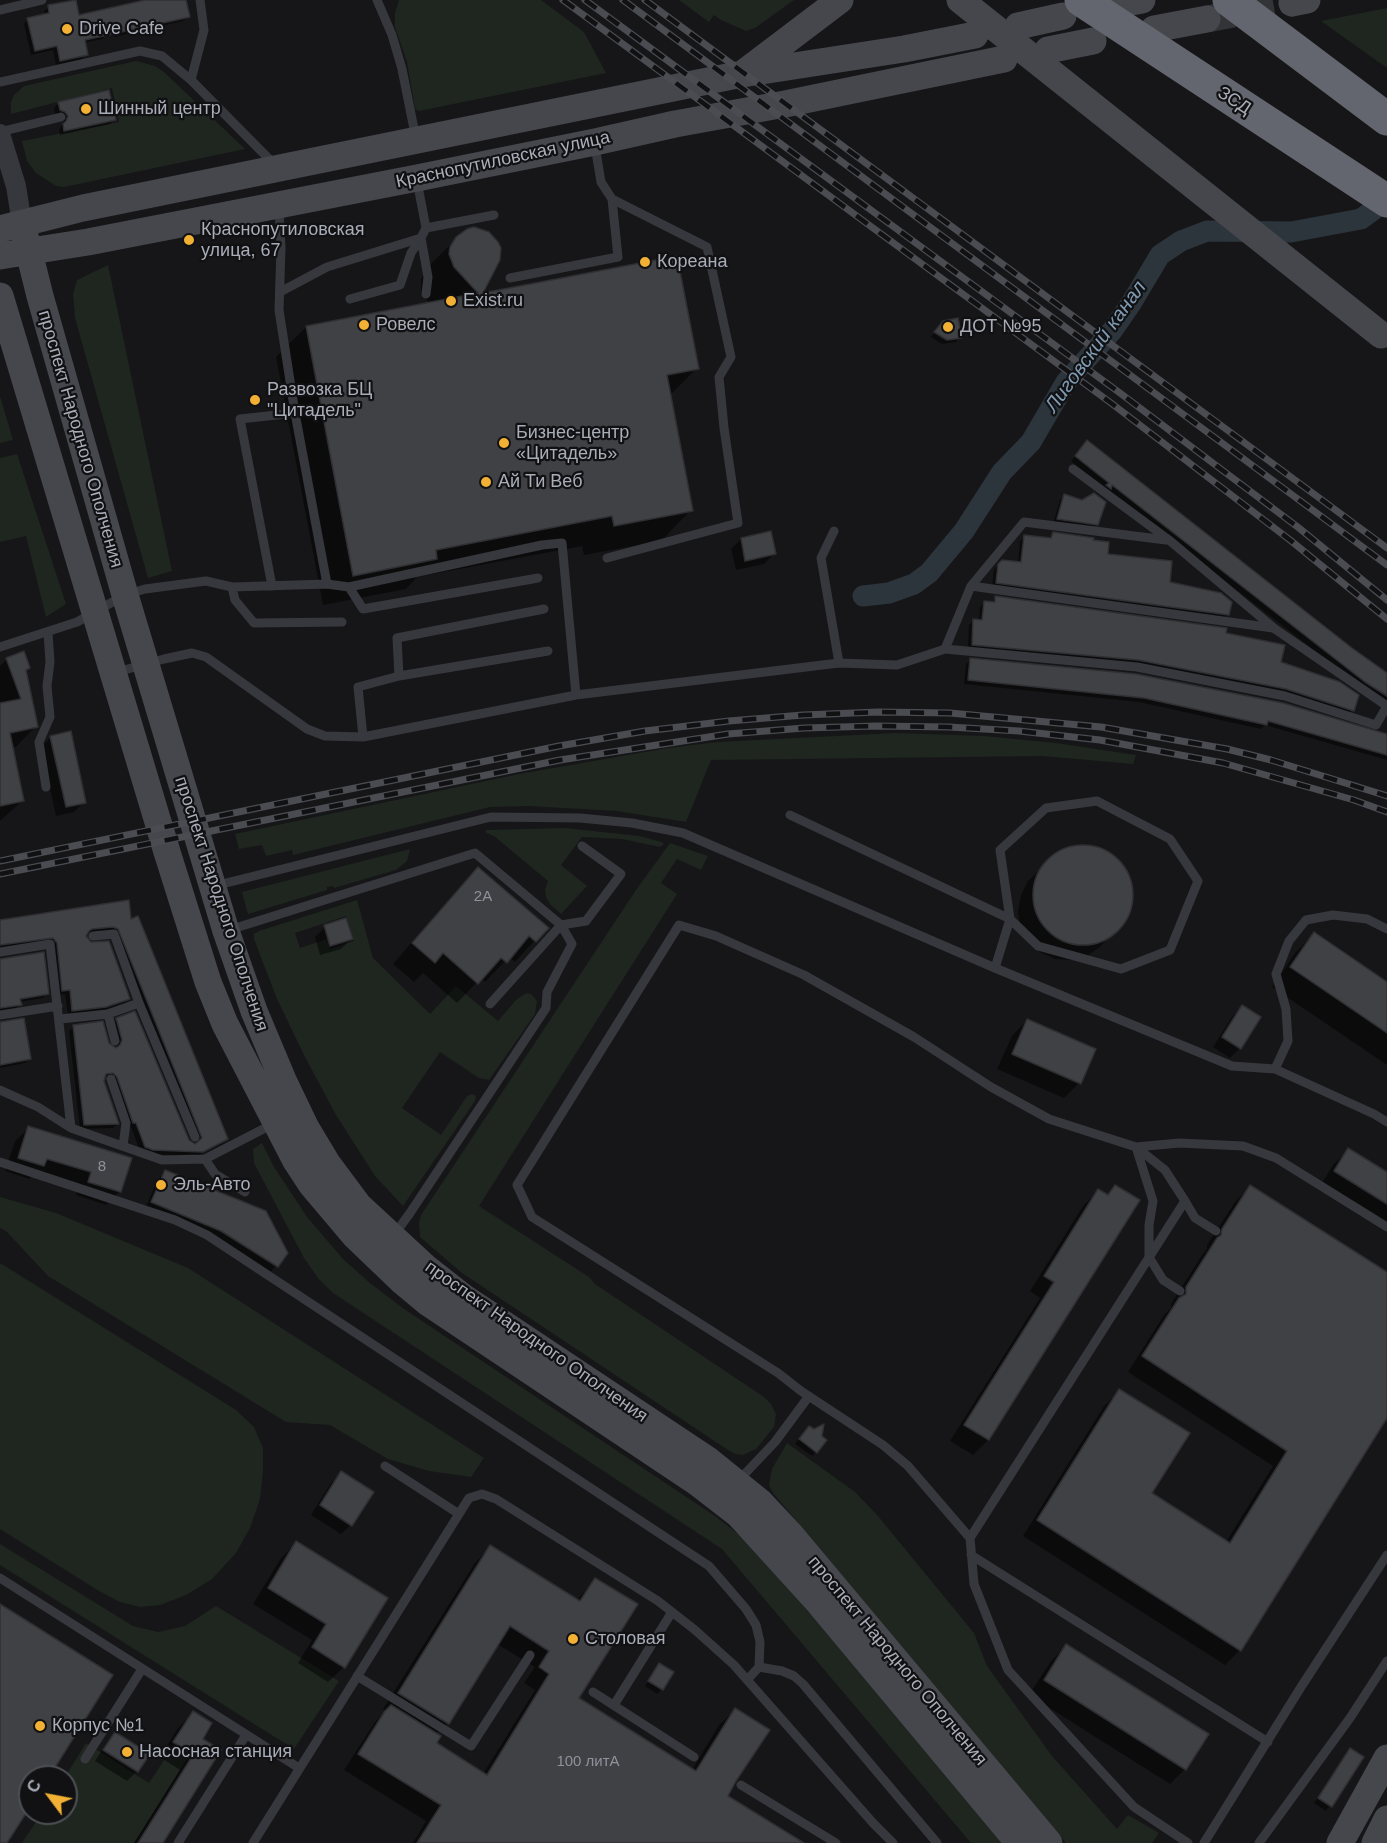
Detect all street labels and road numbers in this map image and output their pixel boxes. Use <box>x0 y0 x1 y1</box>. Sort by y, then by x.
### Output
street label: ЗСД <box>1213 82 1255 120</box>
street label: Краснопутиловская улица <box>394 127 612 193</box>
street label: проспект Народного Ополчения <box>33 308 127 570</box>
street label: проспект Народного Ополчения <box>170 774 272 1034</box>
street label: проспект Народного Ополчения <box>421 1257 651 1427</box>
street label: проспект Народного Ополчения <box>803 1552 991 1770</box>

